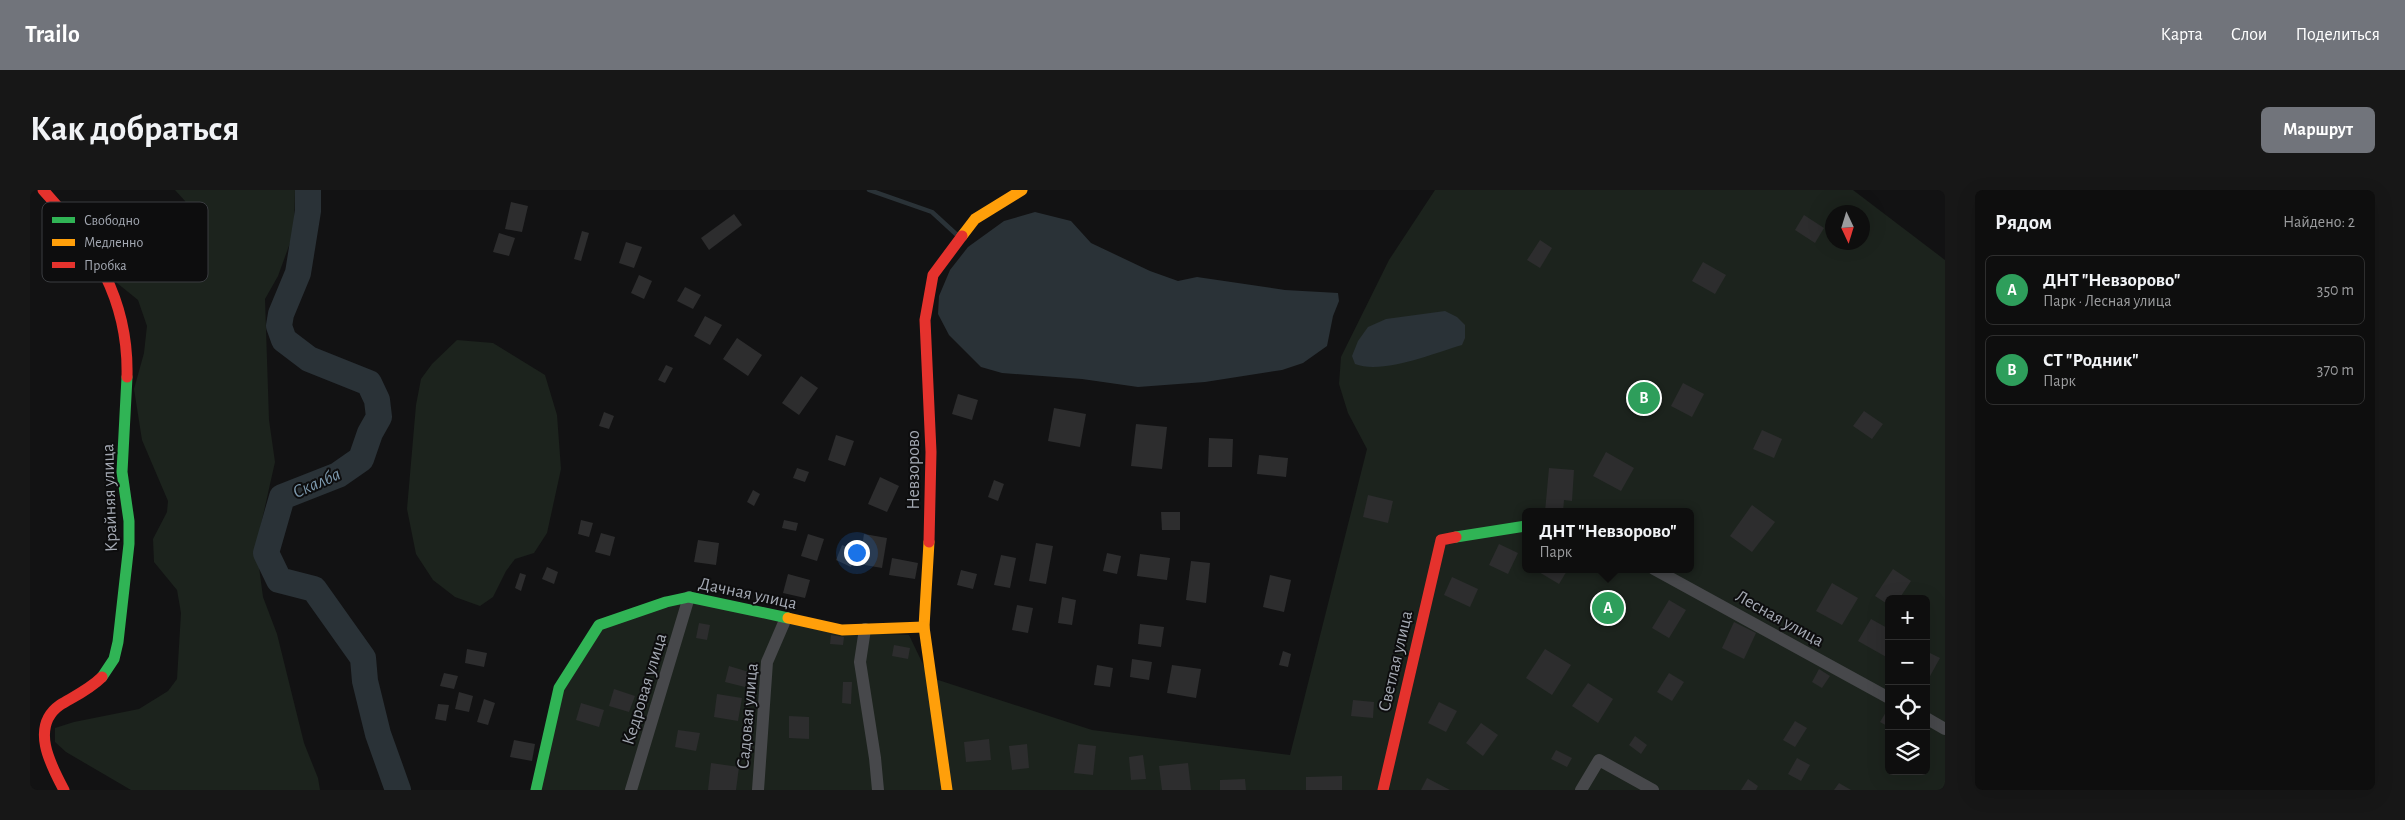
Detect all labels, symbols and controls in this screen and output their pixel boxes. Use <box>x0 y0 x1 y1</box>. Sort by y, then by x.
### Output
text: Trailo <box>25 23 80 47</box>
text: Карта <box>2161 26 2203 44</box>
text: Слои <box>2231 26 2267 44</box>
text: Поделиться <box>2295 26 2380 44</box>
button: Маршрут <box>2261 107 2375 153</box>
text: Как добраться <box>30 112 239 147</box>
legend <box>42 202 208 282</box>
north arrow <box>1825 205 1870 250</box>
text: Рядом <box>1995 212 2052 233</box>
text: Свободно <box>84 214 140 228</box>
text: Найдено: 2 <box>2283 214 2355 230</box>
text: Медленно <box>84 236 143 250</box>
text: Пробка <box>84 259 127 273</box>
text: ДНТ "Невзорово" <box>2043 271 2181 290</box>
text: A <box>2007 282 2017 298</box>
text: 350 m <box>2317 282 2354 298</box>
text: Парк · Лесная улица <box>2043 293 2172 309</box>
text: СТ "Родник" <box>2043 351 2139 370</box>
text: B <box>2007 362 2017 378</box>
text: 370 m <box>2317 362 2354 378</box>
text: Парк <box>2043 373 2076 389</box>
pin: B <box>1628 379 1660 417</box>
street label: Невзорово <box>905 430 923 510</box>
street label: Крайняя улица <box>99 443 121 553</box>
water label: Скалба <box>290 465 343 502</box>
popup <box>1522 508 1694 573</box>
text: ДНТ "Невзорово" <box>1539 522 1677 541</box>
your location <box>844 540 870 566</box>
text: Парк <box>1539 544 1572 560</box>
street label: Дачная улица <box>697 575 799 613</box>
street label: Лесная улица <box>1732 587 1827 650</box>
pin: A <box>1592 589 1624 627</box>
map controls <box>1885 595 1930 775</box>
button: + <box>1885 595 1930 640</box>
street label: Светлая улица <box>1376 609 1416 713</box>
street label: Кедровая улица <box>619 631 670 747</box>
button: − <box>1885 640 1930 685</box>
street label: Садовая улица <box>734 662 762 770</box>
button: locate <box>1885 685 1930 730</box>
button: layers <box>1885 730 1930 775</box>

